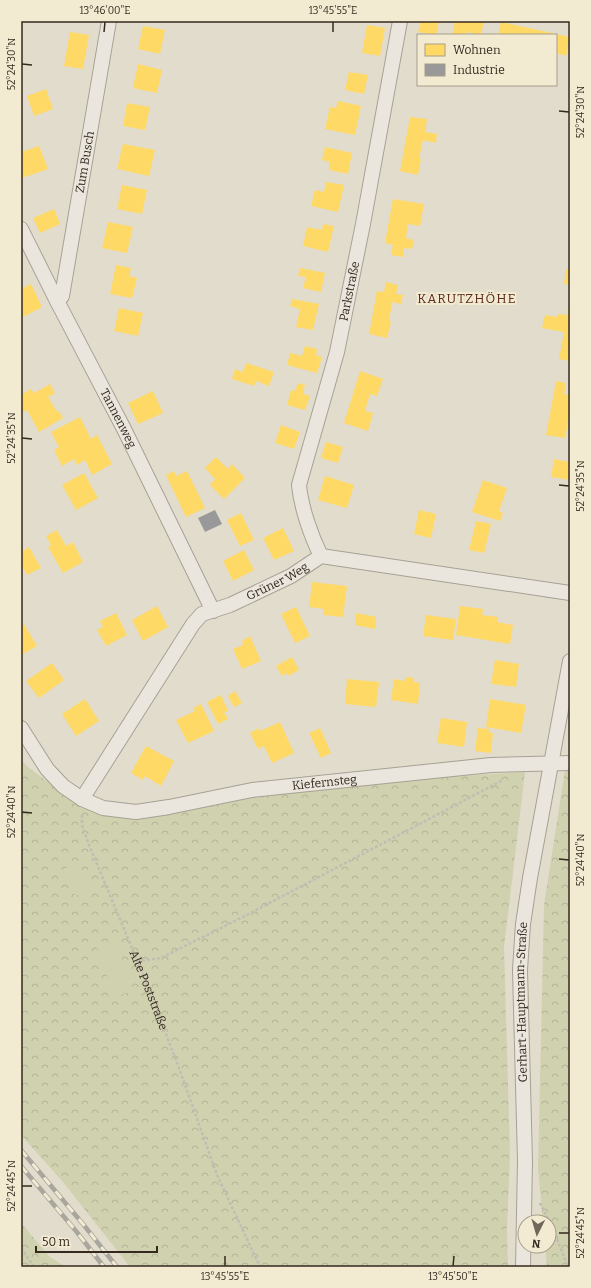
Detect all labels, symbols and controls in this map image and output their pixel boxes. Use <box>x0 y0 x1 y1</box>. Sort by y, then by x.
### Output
text: 13°46'00"E <box>79 5 131 17</box>
text: 13°45'55"E <box>309 5 357 17</box>
legend <box>417 34 557 86</box>
text: 52°24'30"N <box>6 38 18 90</box>
text: Wohnen <box>453 43 501 57</box>
text: Industrie <box>453 63 505 77</box>
text: 52°24'30"N <box>575 86 587 138</box>
street label: Zum Busch <box>73 129 97 194</box>
street label: Parkstraße <box>336 260 362 322</box>
district label: KARUTZHÖHE <box>417 291 517 306</box>
street label: Tannenweg <box>97 386 139 451</box>
text: 52°24'35"N <box>6 412 18 464</box>
text: 52°24'35"N <box>575 460 587 512</box>
street label: Grüner Weg <box>244 559 311 603</box>
street label: Kiefernsteg <box>291 772 358 793</box>
text: 52°24'40"N <box>6 786 18 838</box>
text: 52°24'40"N <box>575 834 587 886</box>
street label: Gerhart-Hauptmann-Straße <box>513 921 530 1083</box>
street label: Alte Poststraße <box>127 948 171 1032</box>
text: 52°24'45"N <box>6 1160 18 1212</box>
text: 52°24'45"N <box>575 1207 587 1259</box>
north arrow <box>517 1214 557 1254</box>
scale bar <box>36 1228 157 1254</box>
text: 50 m <box>42 1235 71 1249</box>
text: N <box>531 1237 541 1250</box>
text: 13°45'55"E <box>201 1271 249 1283</box>
text: 13°45'50"E <box>428 1271 478 1283</box>

